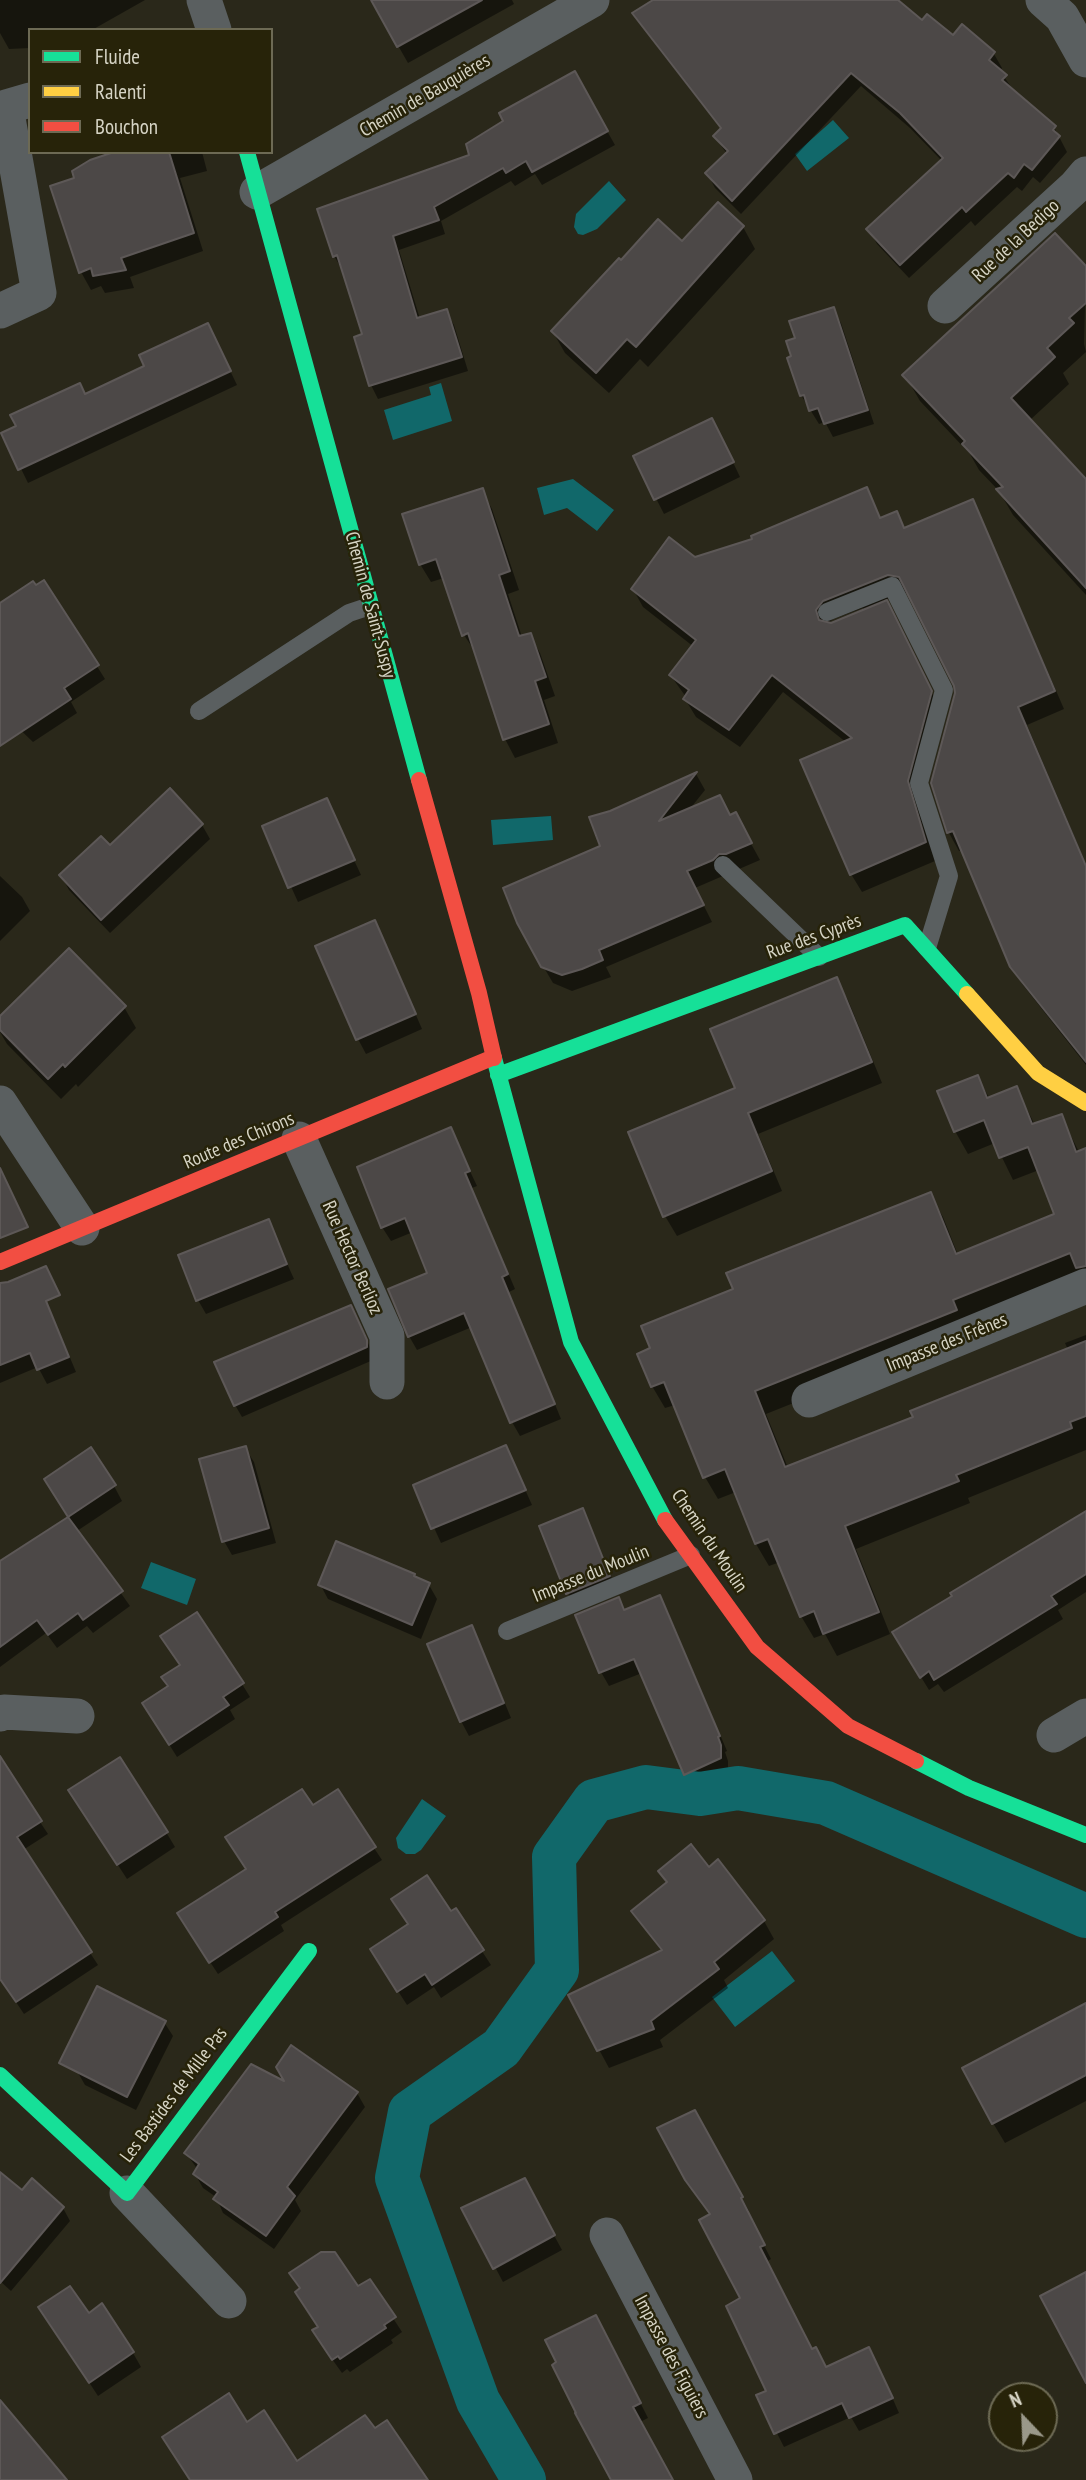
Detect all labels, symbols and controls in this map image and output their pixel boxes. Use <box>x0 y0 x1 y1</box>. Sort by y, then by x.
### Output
legend <box>28 28 273 154</box>
text: Fluide <box>95 43 140 70</box>
street label: Chemin de Bauquières <box>356 49 494 143</box>
text: Ralenti <box>95 78 147 105</box>
text: Bouchon <box>95 113 158 140</box>
street label: Rue de la Bedigo <box>968 195 1064 287</box>
street label: Chemin de Saint-Suspy <box>340 529 400 681</box>
street label: Rue des Cyprès <box>764 909 864 965</box>
street label: Route des Chirons <box>180 1108 298 1174</box>
street label: Rue Hector Berlioz <box>317 1198 387 1318</box>
street label: Impasse des Frênes <box>884 1309 1010 1377</box>
street label: Chemin du Moulin <box>666 1485 752 1597</box>
street label: Impasse du Moulin <box>530 1540 652 1608</box>
street label: Les Bastides de Mille Pas <box>116 2023 232 2167</box>
street label: Impasse des Figuiers <box>629 2292 713 2422</box>
north arrow <box>988 2382 1058 2452</box>
text: N <box>1006 2386 1025 2413</box>

